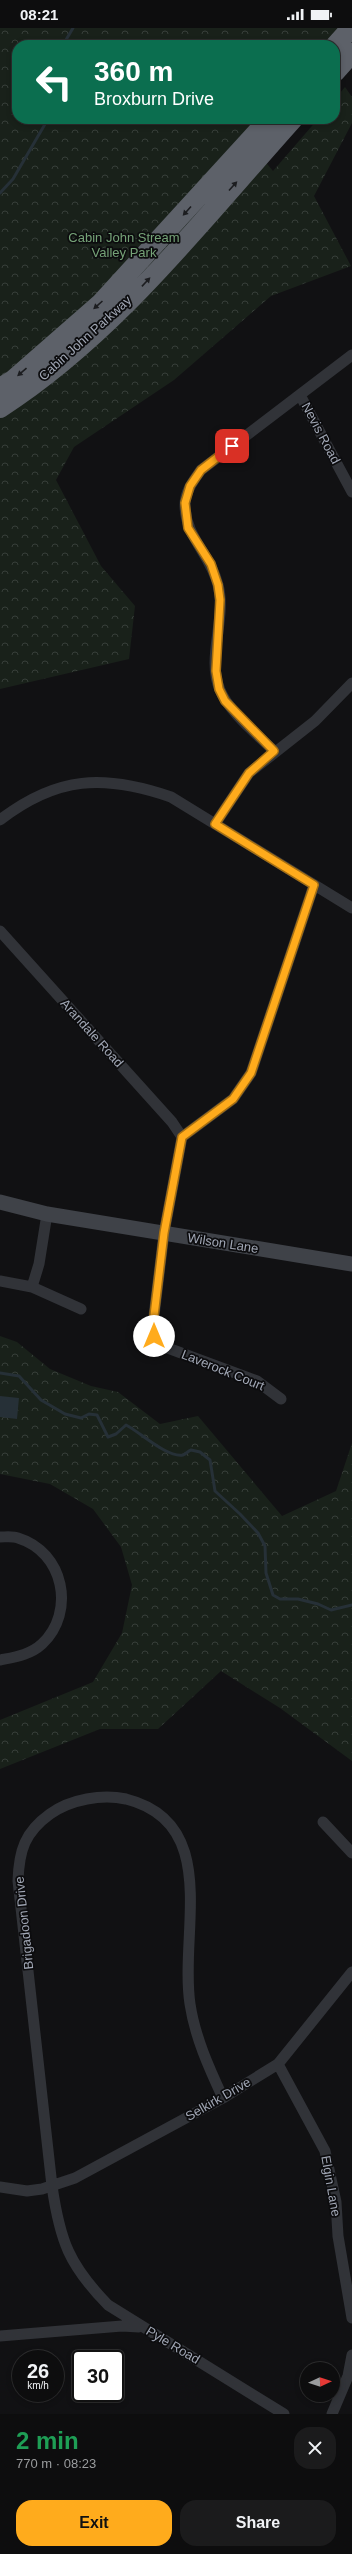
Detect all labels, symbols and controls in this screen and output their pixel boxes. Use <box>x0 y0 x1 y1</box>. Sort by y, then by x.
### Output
text: 08:21 <box>20 6 58 23</box>
icon: left <box>28 56 80 108</box>
text: 360 m <box>94 56 173 87</box>
text: Broxburn Drive <box>94 89 214 109</box>
one-way arrow <box>228 181 237 190</box>
one-way arrow <box>183 206 192 215</box>
park label: Cabin John Stream Valley Park <box>68 230 180 260</box>
one-way arrow <box>141 277 151 287</box>
street label: Cabin John Parkway <box>36 292 135 383</box>
one-way arrow <box>93 301 103 310</box>
one-way arrow <box>17 367 27 376</box>
street label: Nevis Road <box>299 400 343 466</box>
pin <box>215 429 249 463</box>
icon: arrive <box>221 435 243 457</box>
street label: Arandale Road <box>57 996 127 1070</box>
street label: Wilson Lane <box>186 1230 260 1256</box>
position arrow <box>133 1315 175 1357</box>
street label: Laverock Court <box>179 1347 267 1394</box>
street label: Brigadoon Drive <box>12 1876 36 1970</box>
street label: Selkirk Drive <box>183 2074 253 2124</box>
street label: Elgin Lane <box>318 2154 344 2218</box>
street label: Pyle Road <box>143 2323 203 2367</box>
speed limit sign: 30 <box>72 2350 124 2402</box>
text: 26 <box>27 2360 49 2382</box>
north arrow <box>300 2362 340 2402</box>
map controls <box>300 2362 340 2402</box>
text: km/h <box>27 2380 49 2391</box>
text: 2 min <box>16 2427 79 2454</box>
button: close <box>294 2427 336 2469</box>
text: 770 m · 08:23 <box>16 2456 96 2471</box>
button: Exit <box>16 2500 172 2546</box>
button: Share <box>180 2500 336 2546</box>

